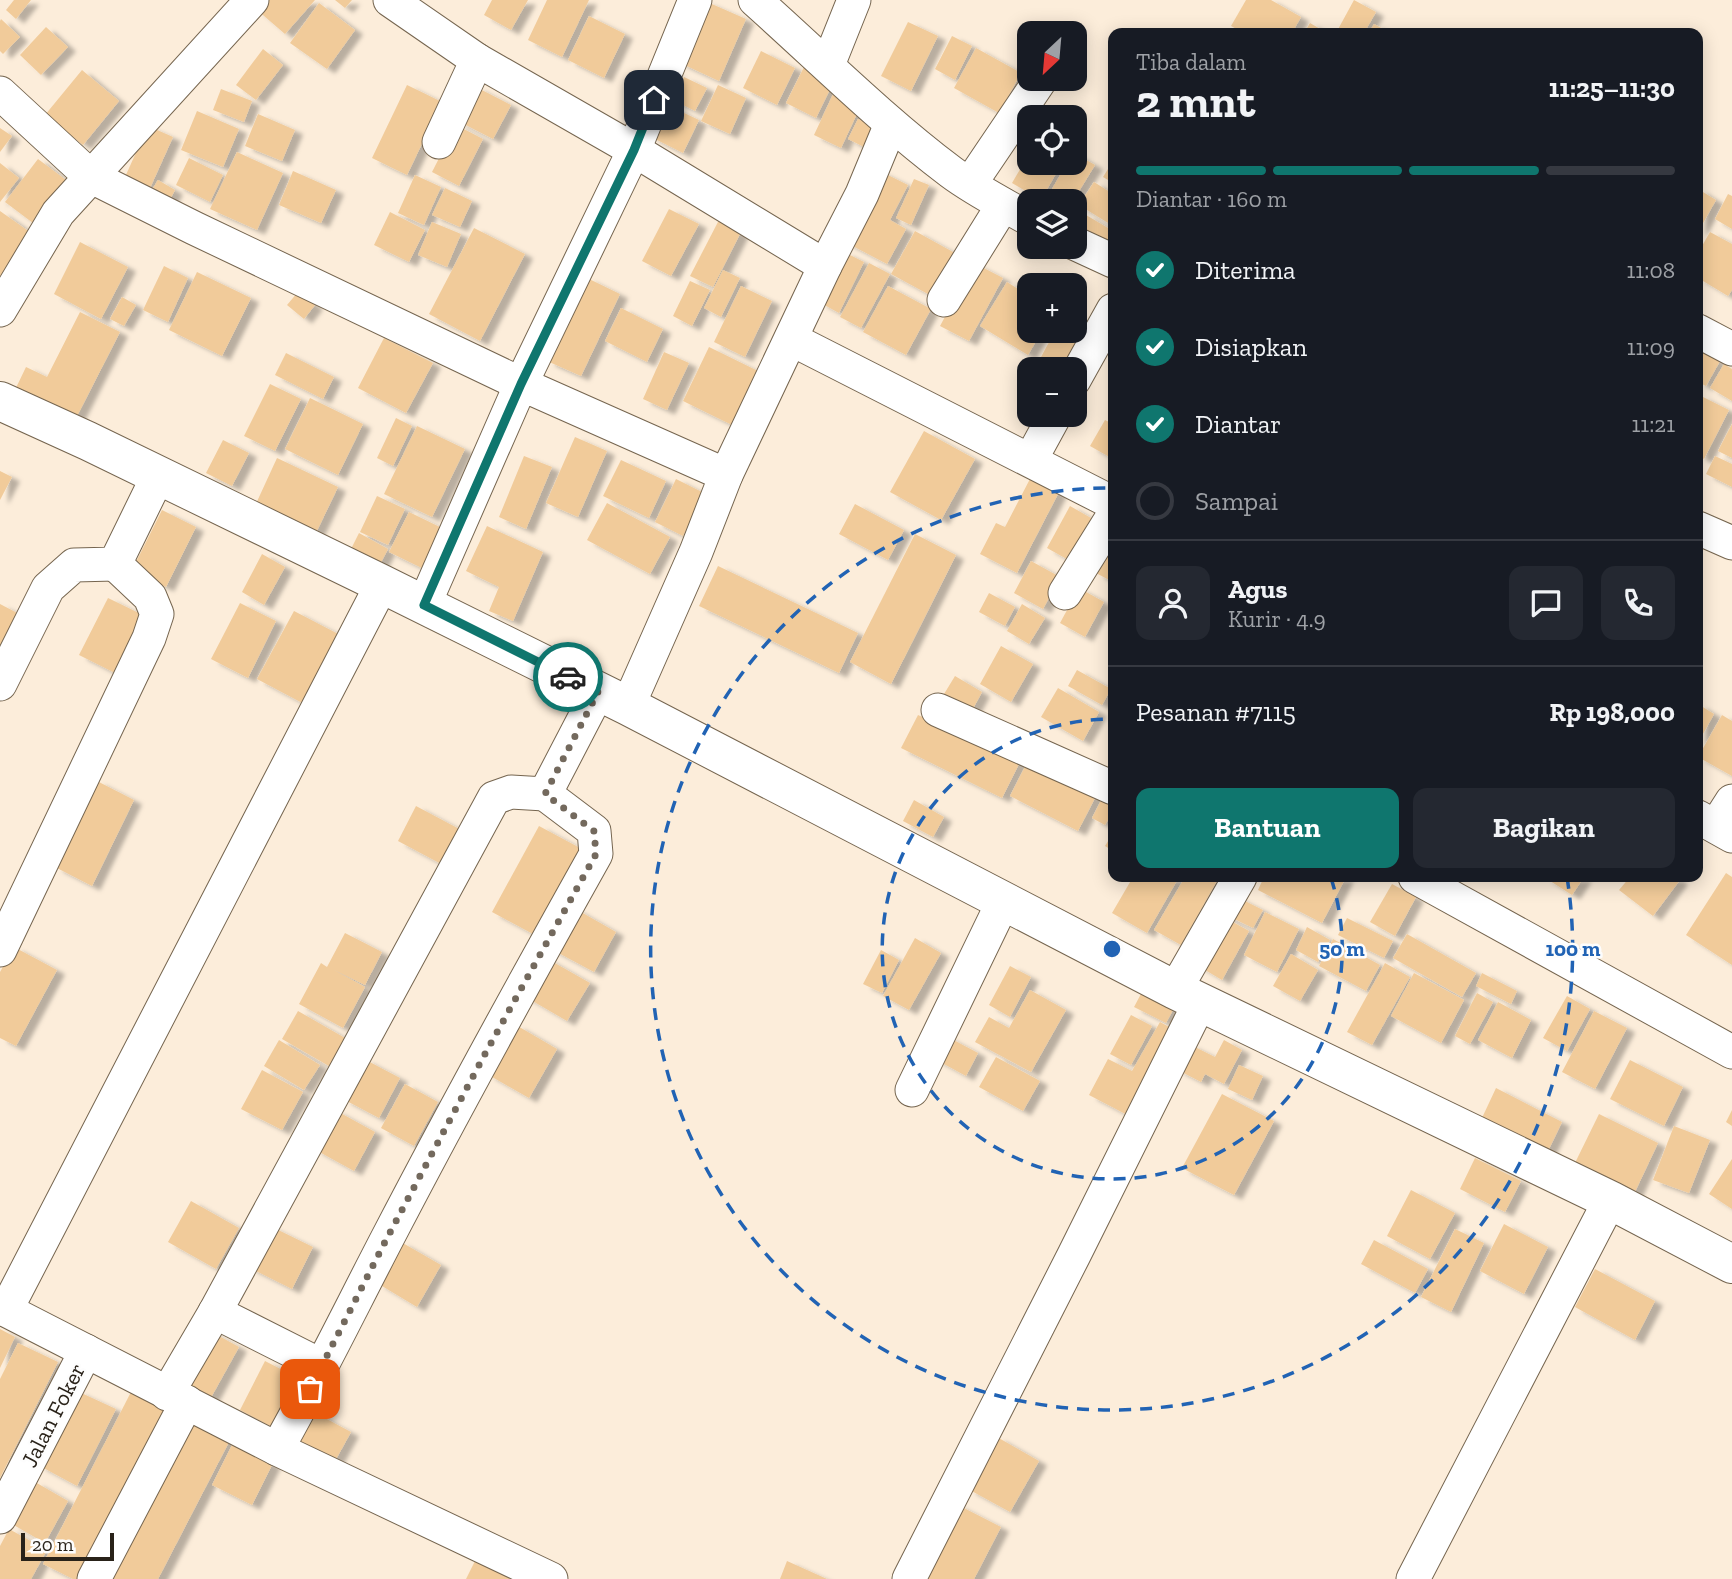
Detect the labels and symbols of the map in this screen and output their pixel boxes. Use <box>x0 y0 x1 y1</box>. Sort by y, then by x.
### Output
north arrow <box>1017 21 1087 91</box>
pin <box>624 70 684 130</box>
courier <box>533 642 603 712</box>
text: 50 m <box>1319 936 1365 961</box>
text: 100 m <box>1546 936 1601 961</box>
centre of rings <box>1100 937 1124 961</box>
street label: Jalan Foker <box>15 1358 91 1472</box>
pin <box>280 1359 340 1419</box>
scale bar <box>21 1530 114 1562</box>

